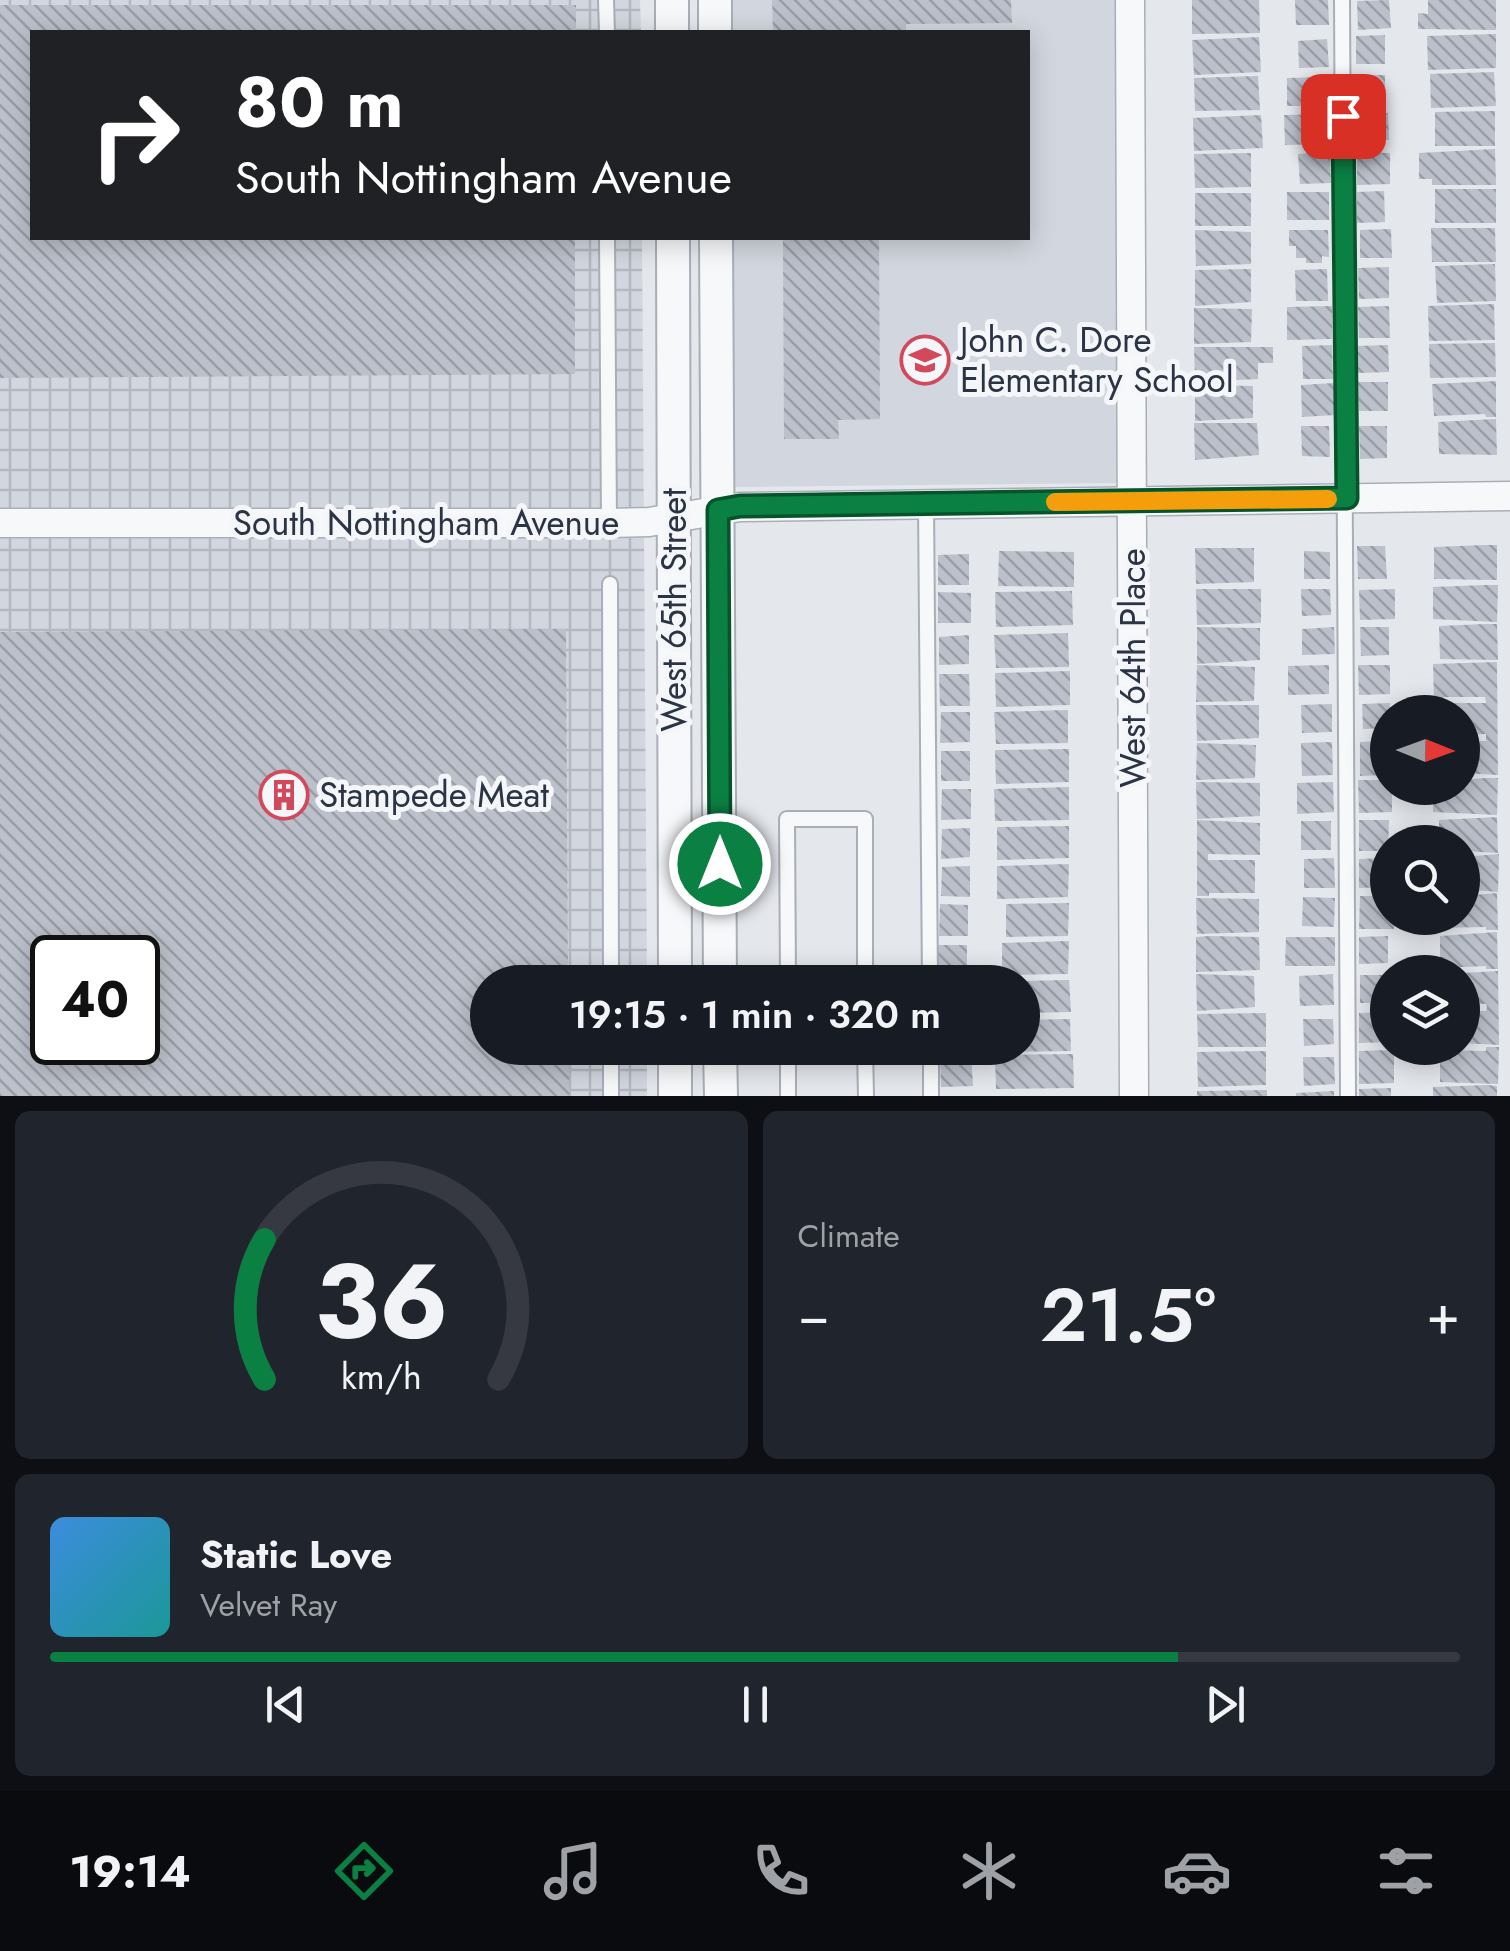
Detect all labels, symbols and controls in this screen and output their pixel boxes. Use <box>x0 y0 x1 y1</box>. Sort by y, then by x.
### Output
text: 80 m <box>235 52 404 153</box>
icon: right <box>70 70 200 200</box>
pin <box>1301 74 1386 159</box>
icon: arrive <box>1316 89 1371 144</box>
text: South Nottingham Avenue <box>235 145 732 210</box>
place label: John C. Dore Elementary School <box>956 315 1234 405</box>
school or university icon: John C. Dore Elementary School <box>899 334 951 386</box>
street label: West 65th Street <box>649 488 699 732</box>
street label: South Nottingham Avenue <box>233 498 619 548</box>
street label: West 64th Place <box>1108 548 1158 788</box>
north arrow <box>1370 695 1480 805</box>
map controls <box>1370 695 1480 1065</box>
building icon: Stampede Meat <box>258 769 310 821</box>
place label: Stampede Meat <box>319 770 549 820</box>
position arrow <box>668 812 772 916</box>
button: search <box>1370 825 1480 935</box>
speed limit sign: 40 <box>30 935 160 1065</box>
button: layers <box>1370 955 1480 1065</box>
text: 19:15 · 1 min · 320 m <box>569 987 941 1042</box>
text: Climate <box>798 1213 900 1259</box>
text: 36 <box>314 1226 448 1376</box>
text: 21.5° <box>1040 1261 1216 1369</box>
text: − <box>798 1275 830 1355</box>
text: + <box>1426 1275 1460 1355</box>
text: km/h <box>341 1351 422 1402</box>
text: Static Love <box>200 1527 392 1582</box>
text: Velvet Ray <box>200 1582 337 1628</box>
icon: previous <box>258 1677 313 1732</box>
icon: pause <box>728 1677 783 1732</box>
icon: next <box>1198 1677 1253 1732</box>
icon: directions <box>329 1836 399 1906</box>
icon: music <box>538 1836 608 1906</box>
icon: phone <box>746 1836 816 1906</box>
icon: climate <box>954 1836 1024 1906</box>
icon: car <box>1162 1836 1232 1906</box>
icon: filters <box>1371 1836 1441 1906</box>
text: 19:14 <box>69 1839 191 1904</box>

